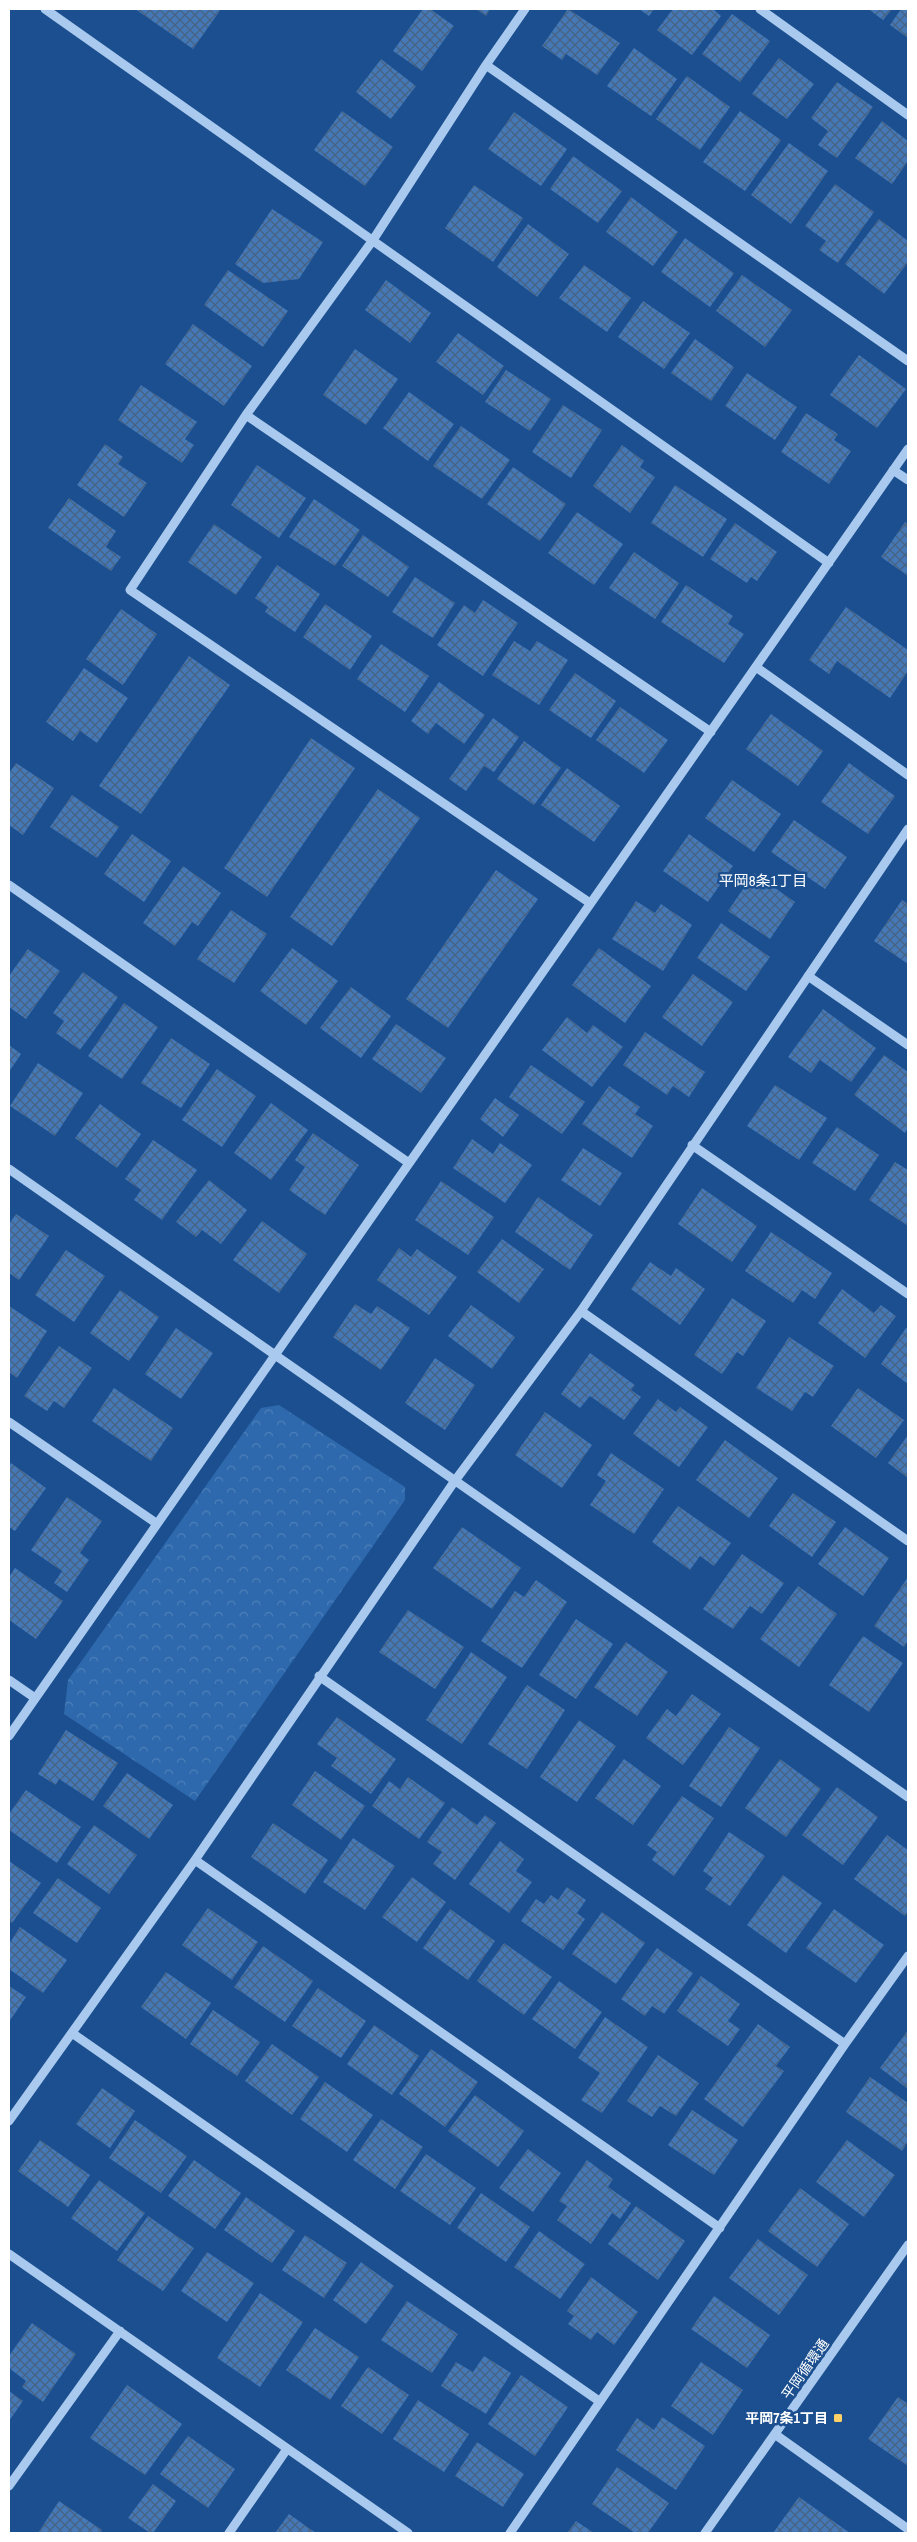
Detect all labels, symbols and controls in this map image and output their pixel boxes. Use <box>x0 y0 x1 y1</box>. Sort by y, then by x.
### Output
district label: 平岡8条1丁目 <box>719 870 807 891</box>
street label: 平岡循環通 <box>778 2335 832 2403</box>
place label: 平岡7条1丁目 <box>745 2409 828 2427</box>
marker: 平岡7条1丁目 <box>832 2412 844 2424</box>

